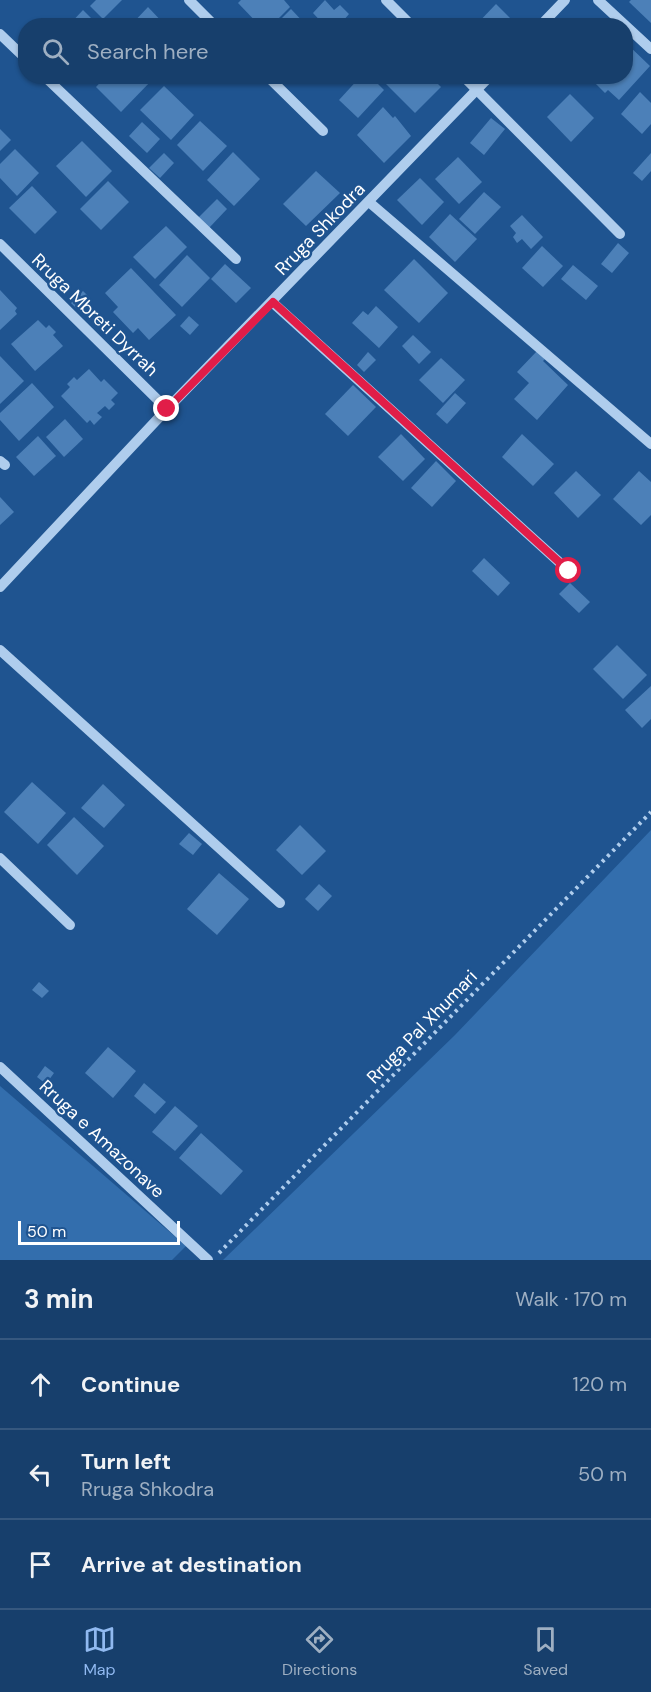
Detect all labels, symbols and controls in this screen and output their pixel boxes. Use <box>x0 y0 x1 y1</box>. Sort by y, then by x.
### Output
search box <box>18 18 633 84</box>
icon: search <box>39 35 72 68</box>
text: Search here <box>87 37 208 66</box>
street label: Rruga Shkodra <box>270 178 370 280</box>
street label: Rruga Mbreti Dyrrah <box>27 248 163 382</box>
route end <box>153 395 179 421</box>
route start <box>555 557 581 583</box>
street label: Rruga Pal Xhumari <box>362 965 482 1089</box>
street label: Rruga e Amazonave <box>34 1075 170 1203</box>
scale bar <box>18 1218 180 1246</box>
text: 50 m <box>27 1221 66 1242</box>
text: 3 min <box>24 1282 93 1316</box>
text: Walk · 170 m <box>515 1286 627 1312</box>
icon: ahead <box>24 1368 57 1401</box>
text: Continue <box>81 1370 180 1399</box>
text: 120 m <box>573 1371 627 1397</box>
text: Turn left <box>81 1447 171 1476</box>
icon: left <box>24 1458 57 1491</box>
text: 50 m <box>578 1461 627 1487</box>
text: Rruga Shkodra <box>81 1476 214 1502</box>
icon: arrive <box>24 1548 57 1581</box>
text: Arrive at destination <box>81 1550 302 1579</box>
tab: Map <box>83 1623 116 1680</box>
tab: Directions <box>282 1623 357 1680</box>
tab: Saved <box>523 1623 568 1680</box>

